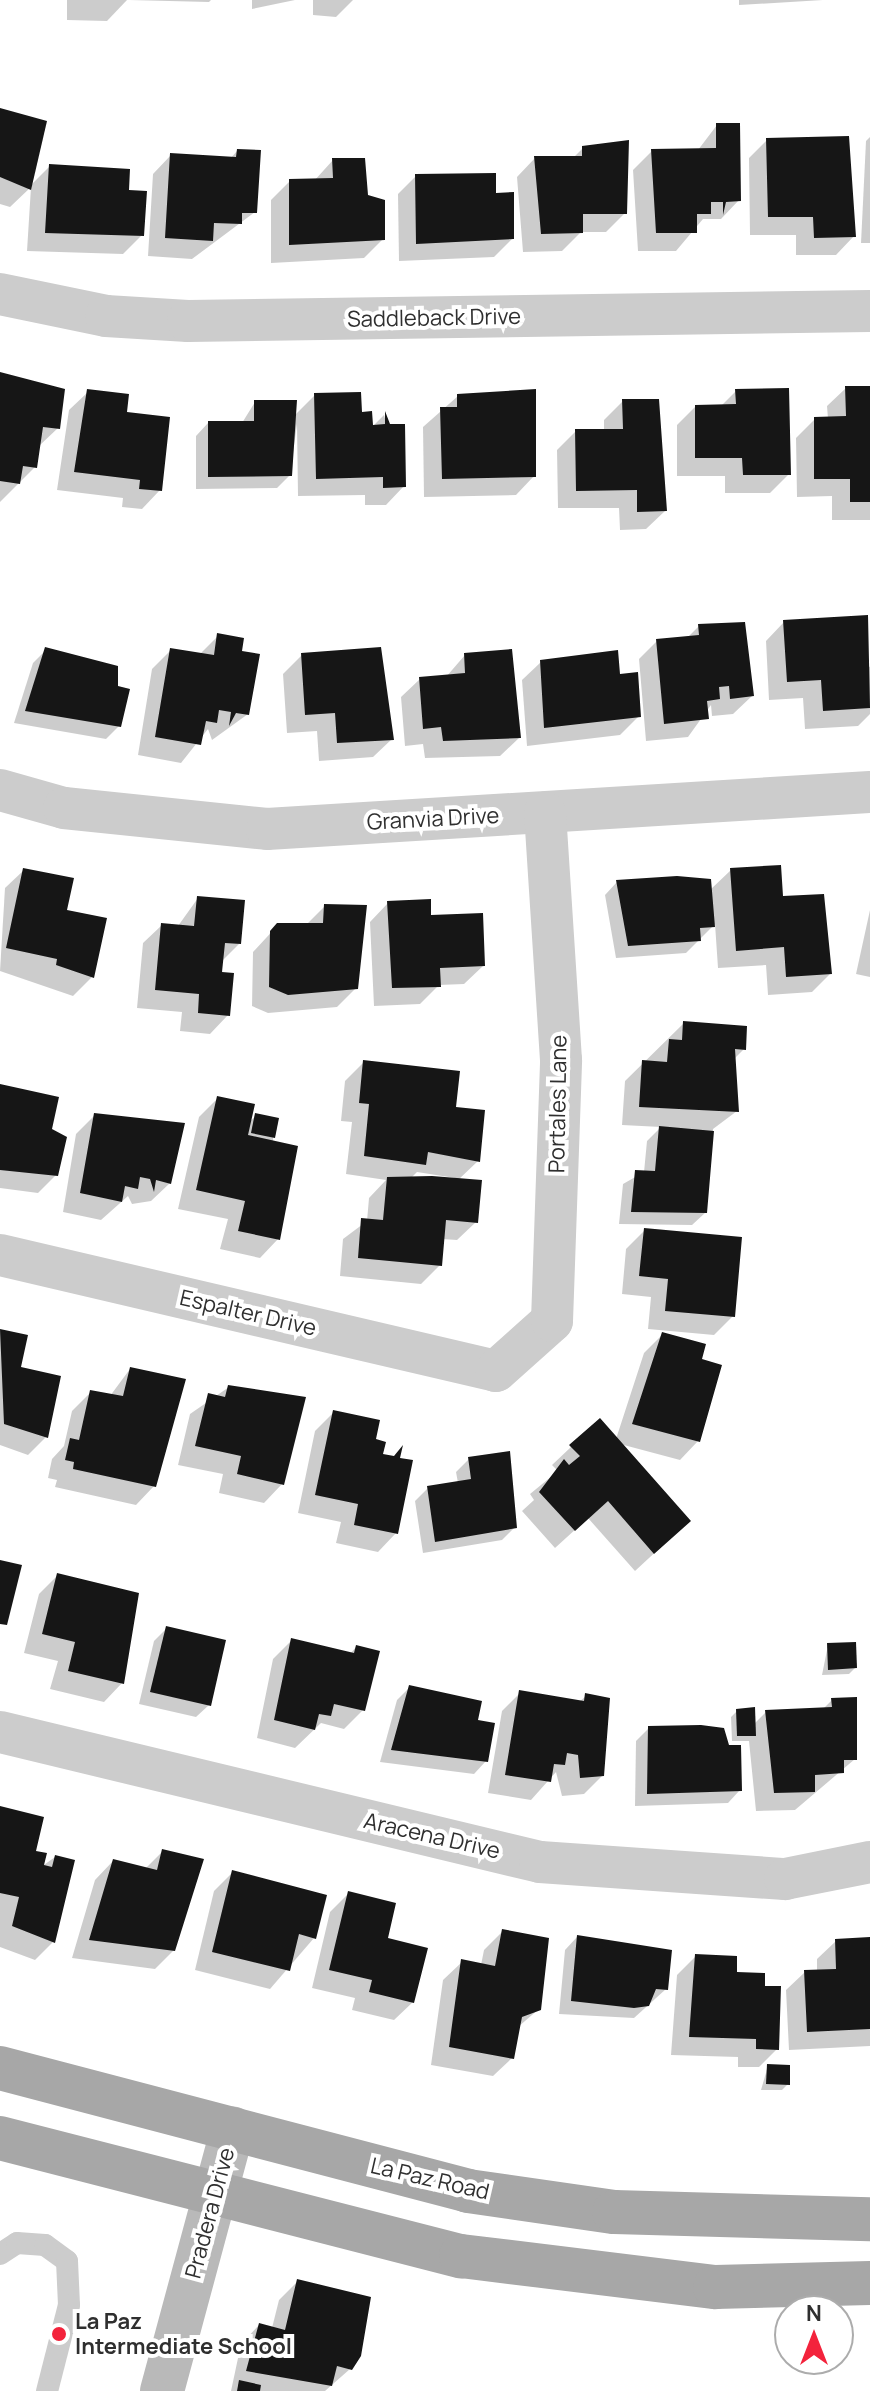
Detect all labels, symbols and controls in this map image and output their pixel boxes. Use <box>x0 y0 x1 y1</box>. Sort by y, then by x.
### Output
street label: Saddleback Drive <box>347 303 521 333</box>
street label: Granvia Drive <box>366 802 500 836</box>
street label: Portales Lane <box>544 1035 572 1173</box>
street label: Espalter Drive <box>177 1284 319 1342</box>
street label: Aracena Drive <box>361 1807 503 1865</box>
street label: Pradera Drive <box>180 2145 240 2281</box>
street label: La Paz Road <box>368 2153 492 2205</box>
north arrow <box>774 2295 854 2375</box>
text: N <box>806 2298 822 2328</box>
place label: La Paz Intermediate School <box>75 2308 292 2360</box>
marker: La Paz Intermediate School <box>50 2325 68 2343</box>

